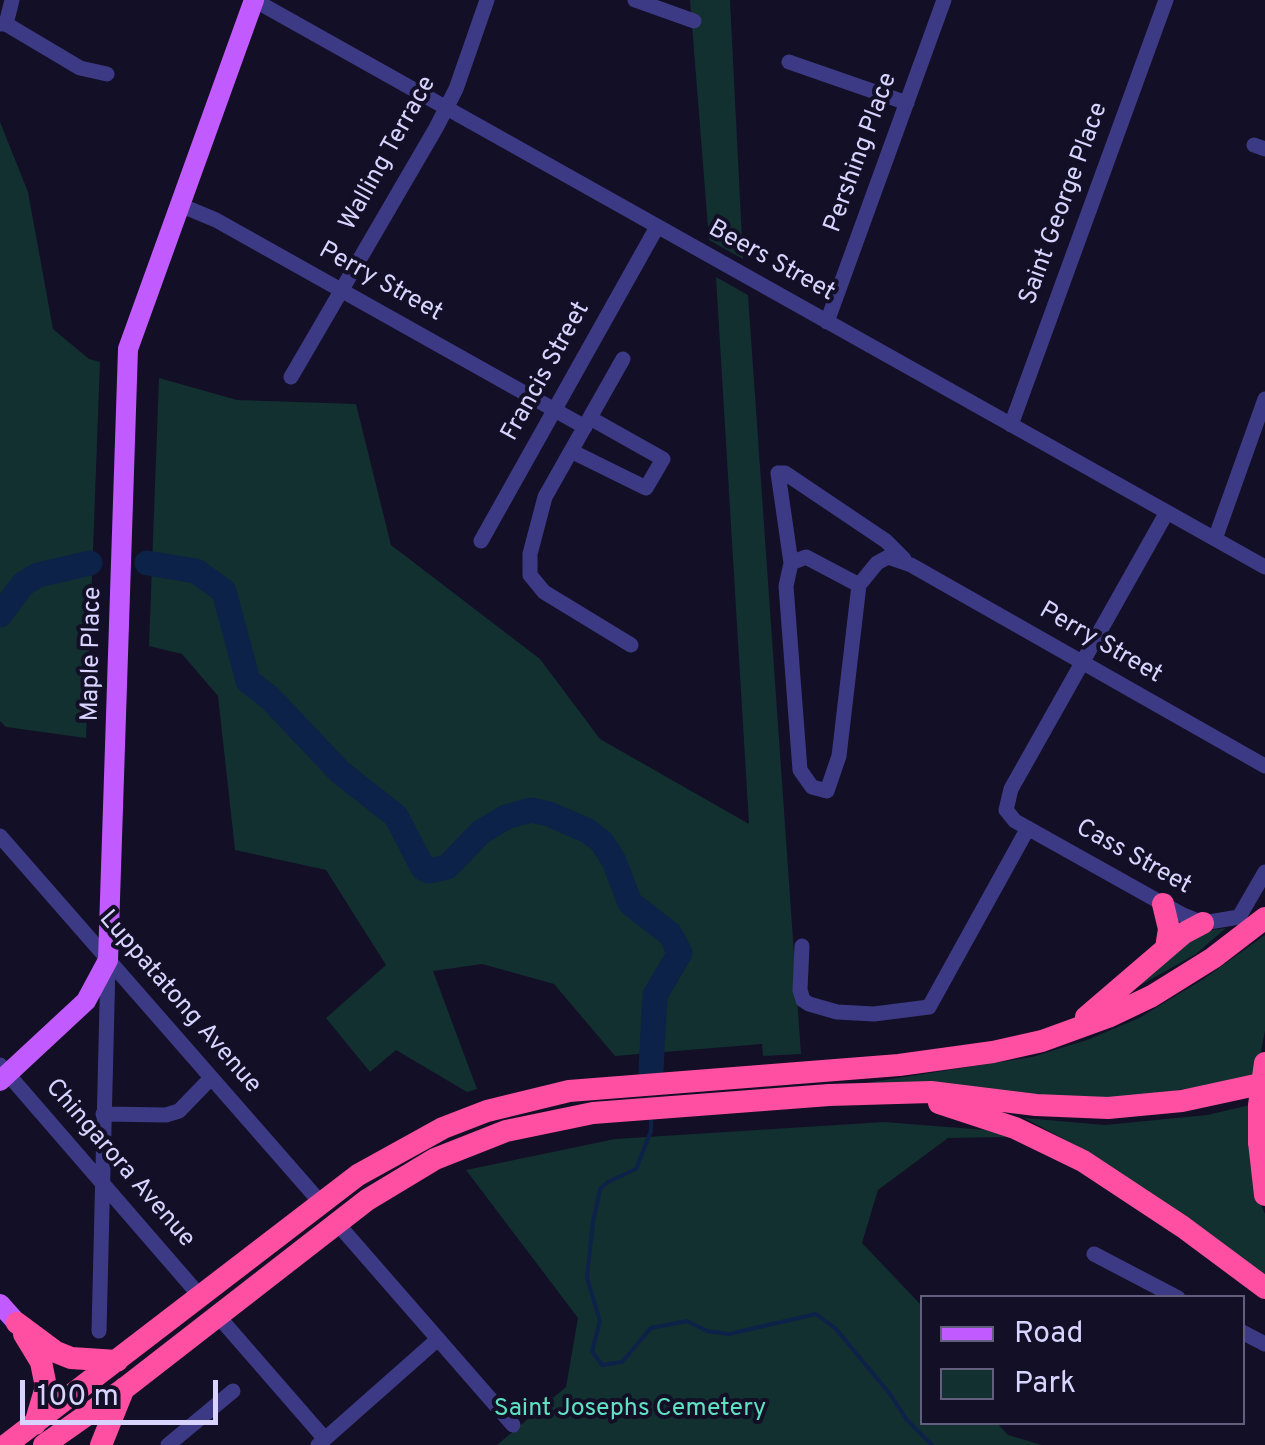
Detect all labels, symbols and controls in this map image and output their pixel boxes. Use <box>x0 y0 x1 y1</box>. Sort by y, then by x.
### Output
street label: Pershing Place <box>819 69 905 237</box>
street label: Walling Terrace <box>334 72 444 236</box>
street label: Saint George Place <box>1015 99 1115 309</box>
street label: Beers Street <box>702 215 840 309</box>
street label: Perry Street <box>313 237 447 329</box>
street label: Francis Street <box>496 297 598 447</box>
street label: Maple Place <box>77 586 109 722</box>
street label: Perry Street <box>1033 597 1167 691</box>
street label: Cass Street <box>1070 814 1196 902</box>
street label: Luppatatong Avenue <box>91 905 267 1101</box>
street label: Chingarora Avenue <box>38 1074 200 1254</box>
legend <box>920 1295 1245 1425</box>
text: Road <box>1014 1316 1083 1353</box>
scale bar <box>25 1360 222 1422</box>
text: Park <box>1014 1366 1076 1403</box>
text: 100 m <box>37 1379 119 1416</box>
park label: Saint Josephs Cemetery <box>494 1395 766 1425</box>

